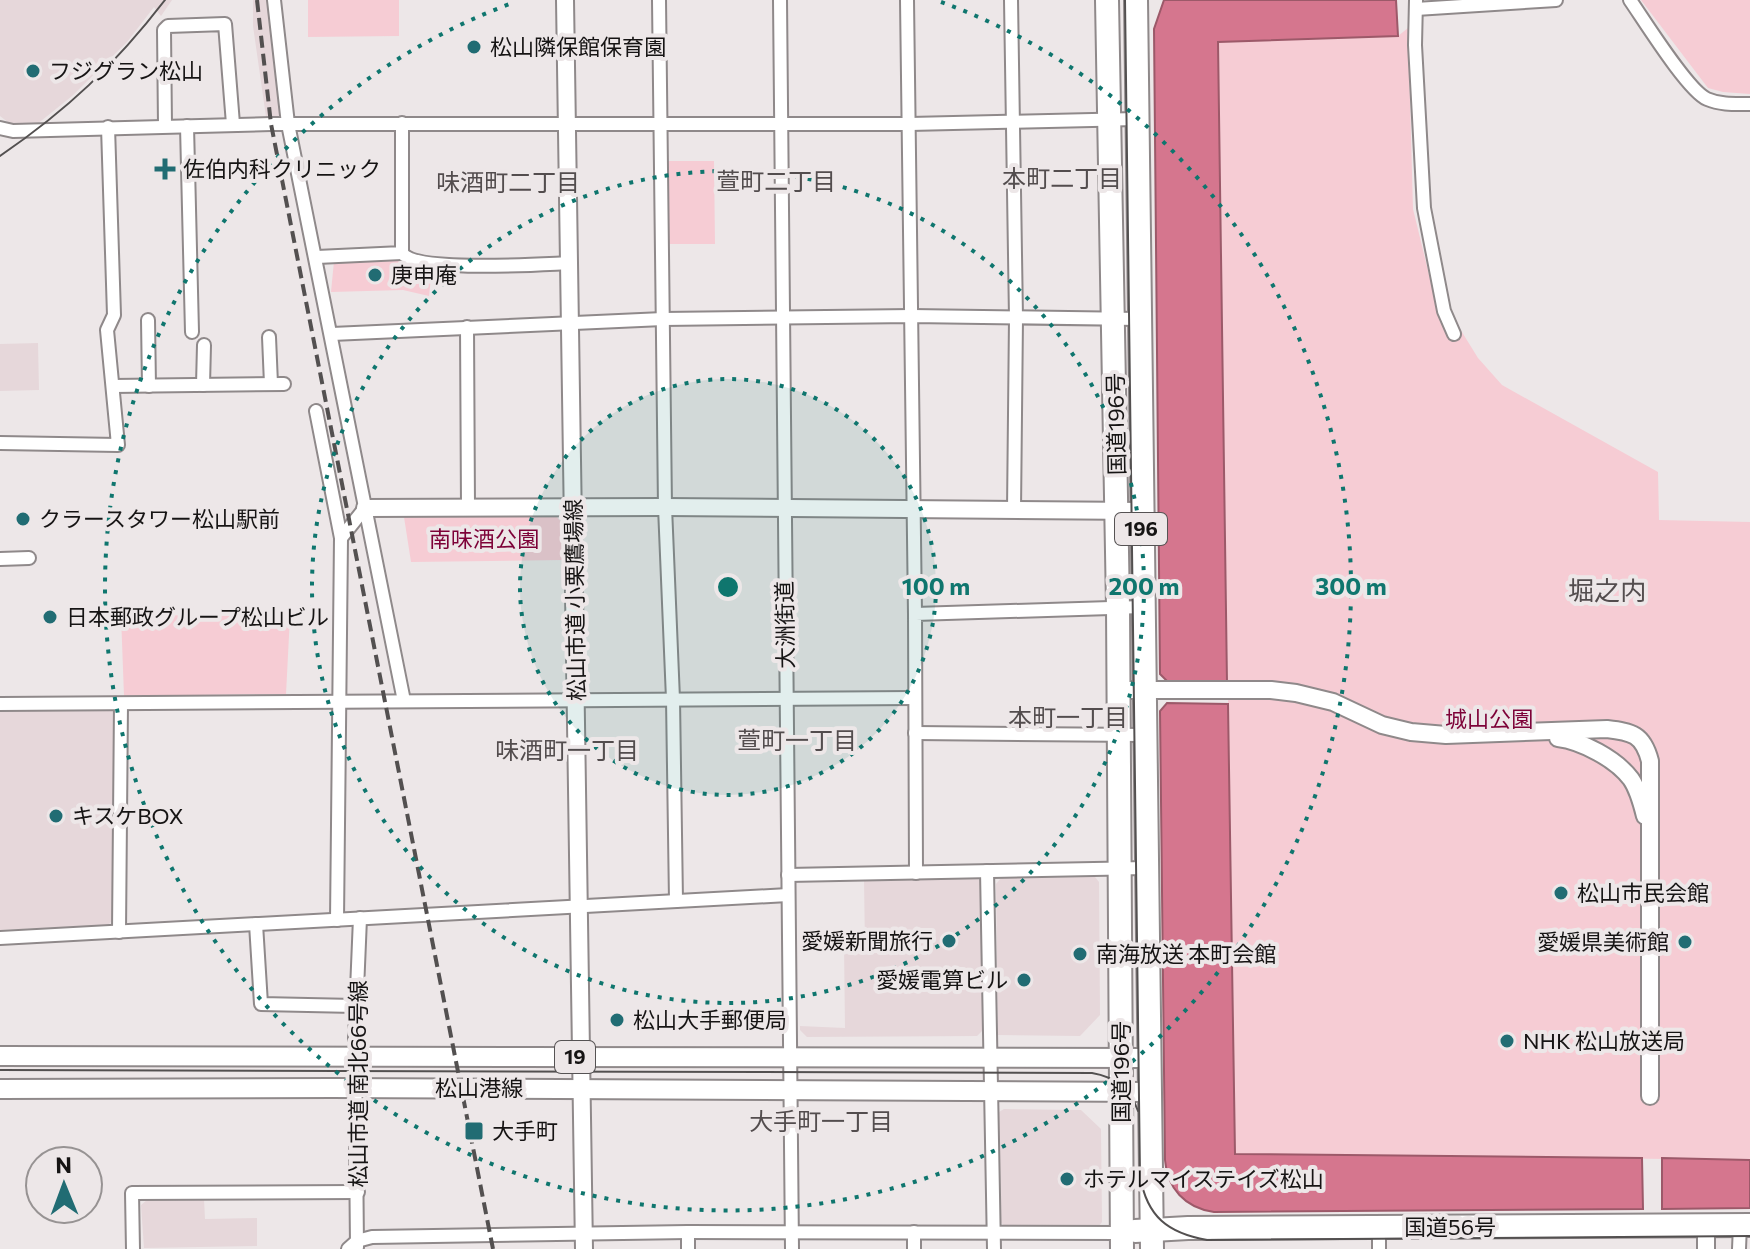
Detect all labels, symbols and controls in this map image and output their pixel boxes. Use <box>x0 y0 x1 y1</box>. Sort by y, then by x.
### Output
place label: 松山隣保館保育園 <box>490 33 666 60</box>
marker: 松山隣保館保育園 <box>465 38 483 56</box>
place label: フジグラン松山 <box>49 57 203 84</box>
marker: フジグラン松山 <box>24 62 42 80</box>
place label: 佐伯内科クリニック <box>183 155 381 182</box>
marker: 佐伯内科クリニック <box>154 158 176 180</box>
district label: 本町二丁目 <box>1002 163 1122 192</box>
district label: 萱町二丁目 <box>716 166 836 195</box>
district label: 味酒町二丁目 <box>436 167 580 196</box>
place label: 庚申庵 <box>391 261 457 288</box>
marker: 庚申庵 <box>366 266 384 284</box>
street label: 国道196号 <box>1101 373 1130 475</box>
street label: 松山市道 小栗鷹場線 <box>559 499 590 701</box>
place label: クラースタワー松山駅前 <box>39 505 280 532</box>
marker: クラースタワー松山駅前 <box>14 510 32 528</box>
road number: 196 <box>1115 513 1167 545</box>
park label: 南味酒公園 <box>429 525 539 552</box>
text: 100 m <box>902 571 970 600</box>
text: 200 m <box>1109 571 1179 600</box>
text: 300 m <box>1315 571 1387 600</box>
centre of rings <box>714 573 742 601</box>
district label: 堀之内 <box>1568 574 1646 605</box>
street label: 大洲街道 <box>770 581 799 669</box>
place label: 日本郵政グループ松山ビル <box>66 603 329 630</box>
marker: 日本郵政グループ松山ビル <box>41 608 59 626</box>
district label: 本町一丁目 <box>1008 702 1128 731</box>
park label: 城山公園 <box>1445 705 1533 732</box>
district label: 萱町一丁目 <box>737 725 857 754</box>
district label: 味酒町一丁目 <box>495 735 639 764</box>
place label: キスケBOX <box>72 802 184 829</box>
marker: キスケBOX <box>47 807 65 825</box>
place label: 松山市民会館 <box>1577 879 1709 906</box>
marker: 松山市民会館 <box>1552 884 1570 902</box>
place label: 愛媛新聞旅行 <box>801 927 933 954</box>
place label: 愛媛県美術館 <box>1537 928 1669 955</box>
marker: 愛媛新聞旅行 <box>940 932 958 950</box>
marker: 愛媛県美術館 <box>1676 933 1694 951</box>
place label: 南海放送 本町会館 <box>1096 940 1276 967</box>
marker: 南海放送 本町会館 <box>1071 945 1089 963</box>
place label: 愛媛電算ビル <box>876 966 1008 993</box>
marker: 愛媛電算ビル <box>1015 971 1033 989</box>
street label: 松山市道 南北66号線 <box>344 981 371 1187</box>
place label: 松山大手郵便局 <box>633 1006 787 1033</box>
marker: 松山大手郵便局 <box>608 1011 626 1029</box>
street label: 国道196号 <box>1107 1021 1134 1123</box>
place label: NHK 松山放送局 <box>1523 1027 1685 1054</box>
marker: NHK 松山放送局 <box>1498 1032 1516 1050</box>
road number: 19 <box>555 1041 595 1073</box>
street label: 松山港線 <box>435 1074 523 1101</box>
district label: 大手町一丁目 <box>749 1106 893 1135</box>
place label: 大手町 <box>492 1117 558 1144</box>
marker: 大手町 <box>463 1120 485 1142</box>
north arrow <box>24 1145 104 1225</box>
text: N <box>55 1151 72 1178</box>
place label: ホテルマイステイズ松山 <box>1083 1165 1324 1192</box>
marker: ホテルマイステイズ松山 <box>1058 1170 1076 1188</box>
street label: 国道56号 <box>1404 1213 1496 1240</box>

